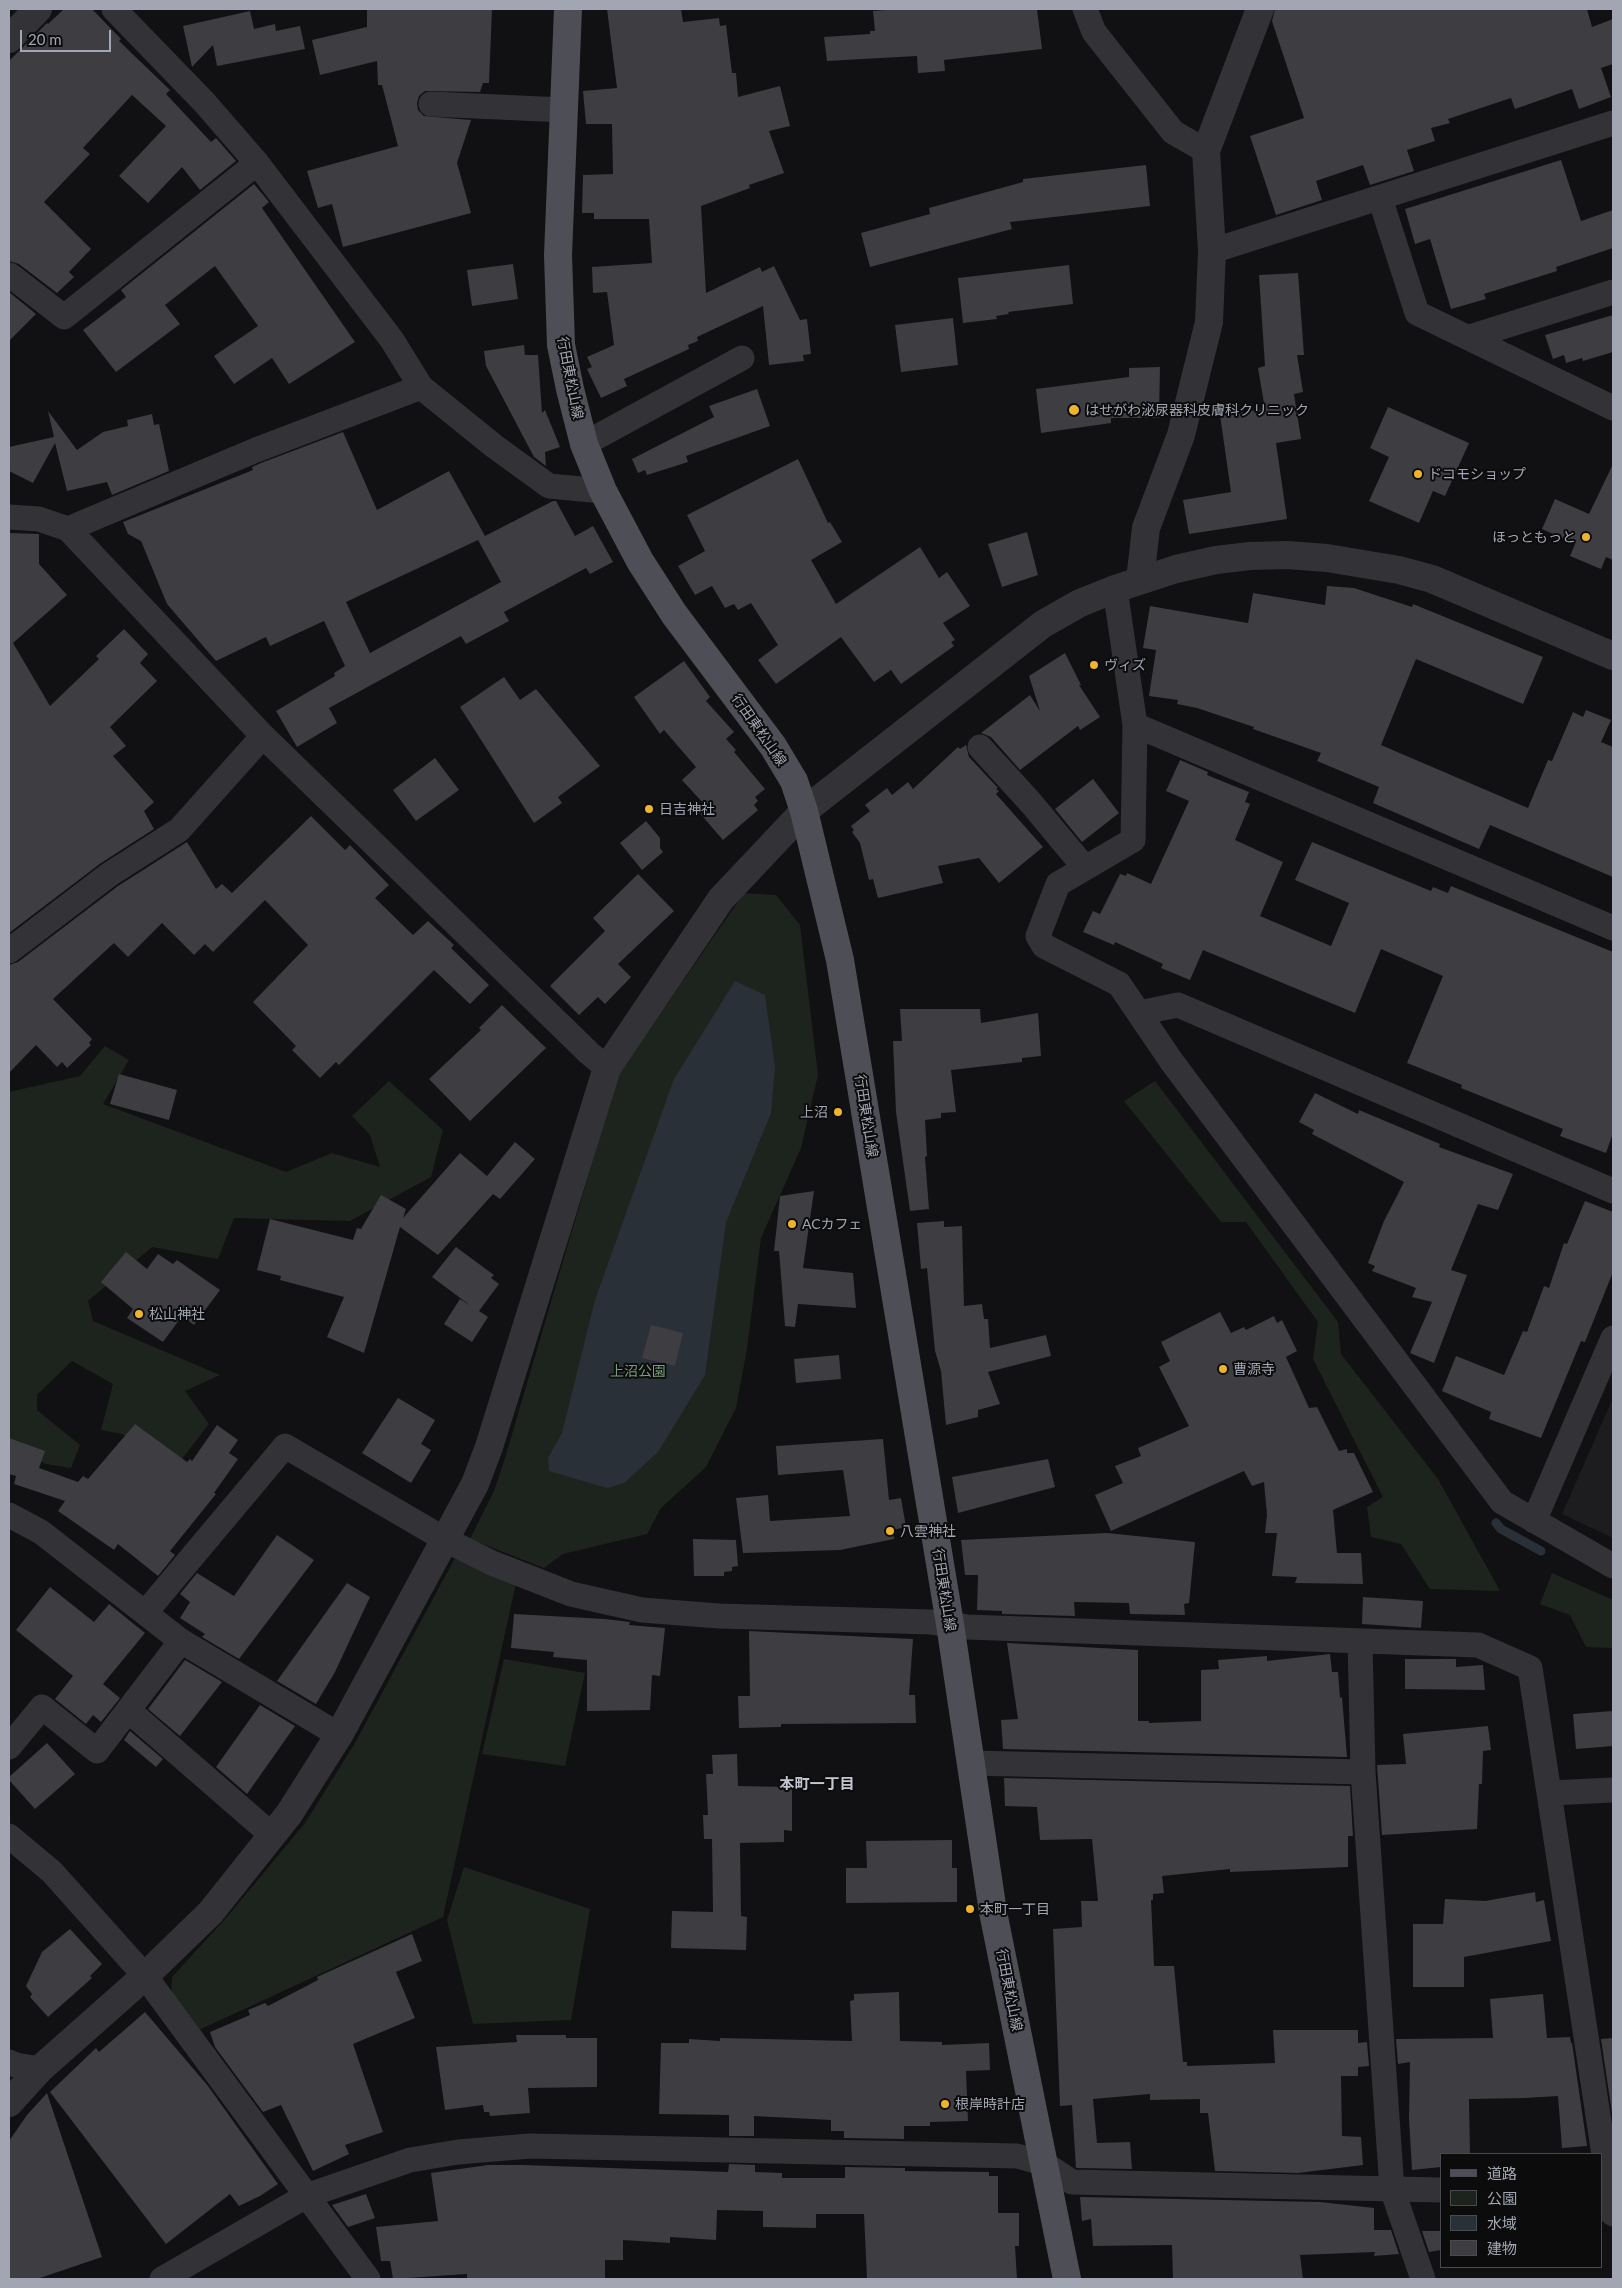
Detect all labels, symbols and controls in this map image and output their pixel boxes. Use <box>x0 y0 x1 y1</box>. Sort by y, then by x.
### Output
scale bar <box>22 20 114 52</box>
text: 20 m <box>28 30 62 48</box>
street label: 行田東松山線 <box>554 335 586 421</box>
place label: はせがわ泌尿器科皮膚科クリニック <box>1085 402 1309 418</box>
marker: はせがわ泌尿器科皮膚科クリニック <box>1067 403 1081 417</box>
place label: ドコモショップ <box>1428 466 1526 482</box>
marker: ドコモショップ <box>1412 468 1424 480</box>
place label: ほっともっと <box>1492 529 1576 545</box>
marker: ほっともっと <box>1580 531 1592 543</box>
place label: ヴィズ <box>1104 657 1146 673</box>
marker: ヴィズ <box>1088 659 1100 671</box>
street label: 行田東松山線 <box>728 691 790 769</box>
place label: 日吉神社 <box>659 801 715 817</box>
marker: 日吉神社 <box>643 803 655 815</box>
street label: 行田東松山線 <box>851 1073 881 1159</box>
place label: 上沼 <box>800 1104 828 1120</box>
marker: 上沼 <box>832 1106 844 1118</box>
place label: ACカフェ <box>802 1216 863 1232</box>
marker: ACカフェ <box>786 1218 798 1230</box>
place label: 松山神社 <box>149 1306 205 1322</box>
marker: 松山神社 <box>133 1308 145 1320</box>
place label: 曹源寺 <box>1233 1361 1275 1377</box>
park label: 上沼公園 <box>610 1363 666 1379</box>
marker: 曹源寺 <box>1217 1363 1229 1375</box>
place label: 八雲神社 <box>900 1523 956 1539</box>
marker: 八雲神社 <box>884 1525 896 1537</box>
street label: 行田東松山線 <box>929 1547 959 1633</box>
district label: 本町一丁目 <box>780 1775 854 1793</box>
place label: 本町一丁目 <box>980 1901 1050 1917</box>
marker: 本町一丁目 <box>964 1903 976 1915</box>
street label: 行田東松山線 <box>993 1947 1025 2033</box>
place label: 根岸時計店 <box>955 2096 1025 2112</box>
marker: 根岸時計店 <box>939 2098 951 2110</box>
legend <box>1440 2153 1602 2268</box>
text: 道路 <box>1487 2164 1517 2182</box>
text: 公園 <box>1487 2189 1517 2207</box>
text: 水域 <box>1487 2214 1517 2232</box>
text: 建物 <box>1487 2239 1517 2257</box>

